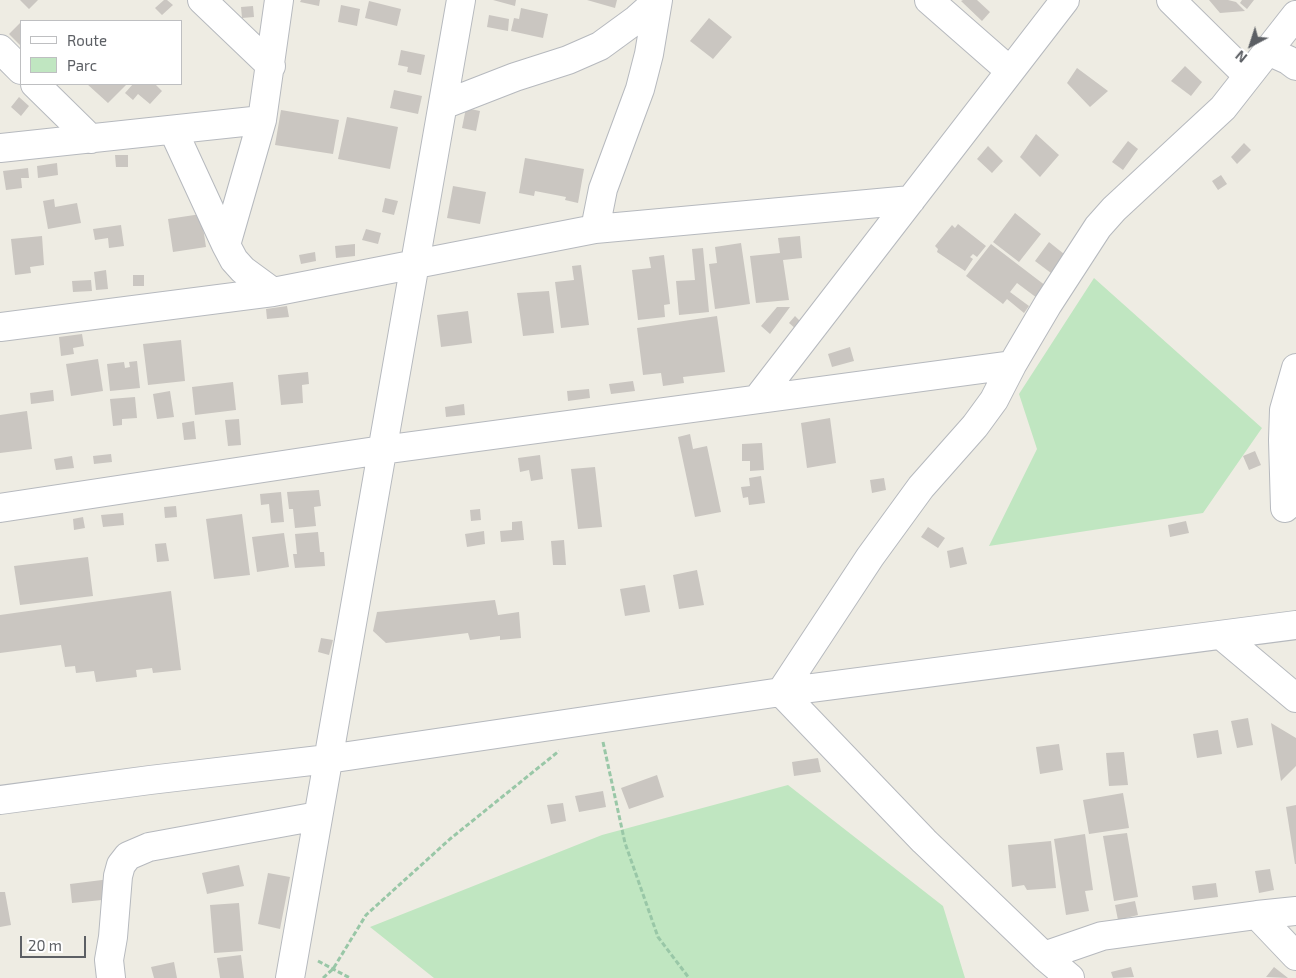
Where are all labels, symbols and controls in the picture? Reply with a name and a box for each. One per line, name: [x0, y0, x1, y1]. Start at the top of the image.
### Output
legend: [20, 20, 182, 85]
north arrow: [1226, 20, 1276, 70]
text: Route: [67, 31, 107, 49]
text: N: [1232, 47, 1250, 67]
text: Parc: [67, 56, 97, 74]
scale bar: [22, 926, 89, 958]
text: 20 m: [28, 936, 62, 954]

